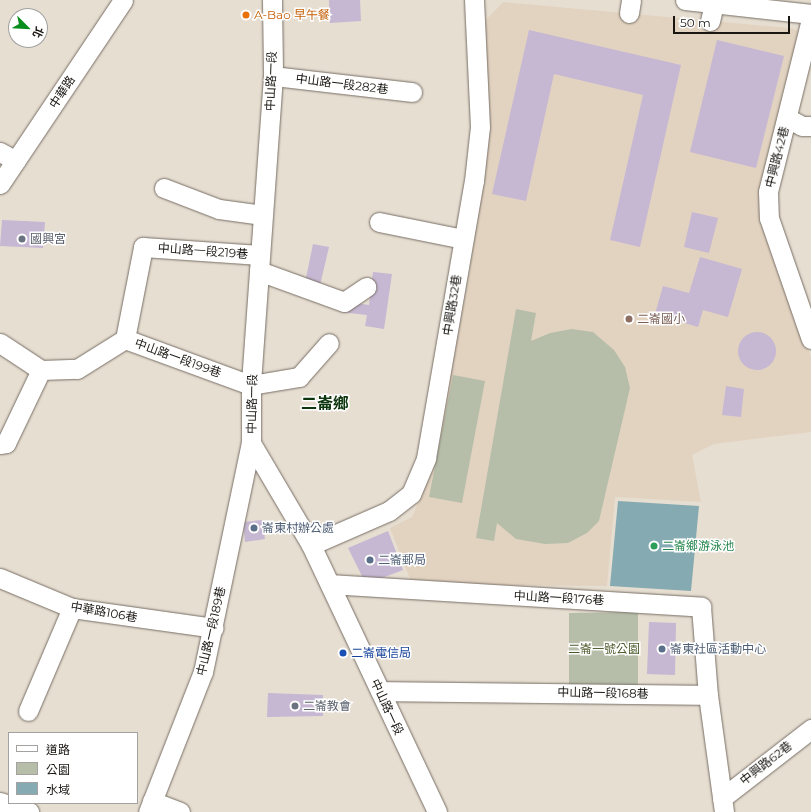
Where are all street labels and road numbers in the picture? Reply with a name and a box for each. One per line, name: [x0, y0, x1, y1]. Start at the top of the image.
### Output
street label: 中山路一段: [263, 51, 279, 111]
street label: 中山路一段282巷: [295, 71, 389, 97]
street label: 中華路: [46, 73, 78, 111]
street label: 中興路42巷: [762, 125, 792, 189]
street label: 中山路一段219巷: [157, 241, 249, 261]
street label: 中興路32巷: [440, 273, 464, 337]
street label: 中山路一段199巷: [133, 336, 223, 380]
street label: 中山路一段: [244, 374, 260, 434]
street label: 中山路一段189巷: [194, 585, 228, 677]
street label: 中山路一段176巷: [513, 588, 605, 608]
street label: 中華路106巷: [69, 599, 139, 625]
street label: 中山路一段: [368, 677, 406, 737]
street label: 中山路一段168巷: [557, 685, 649, 701]
street label: 中興路62巷: [737, 738, 795, 788]

